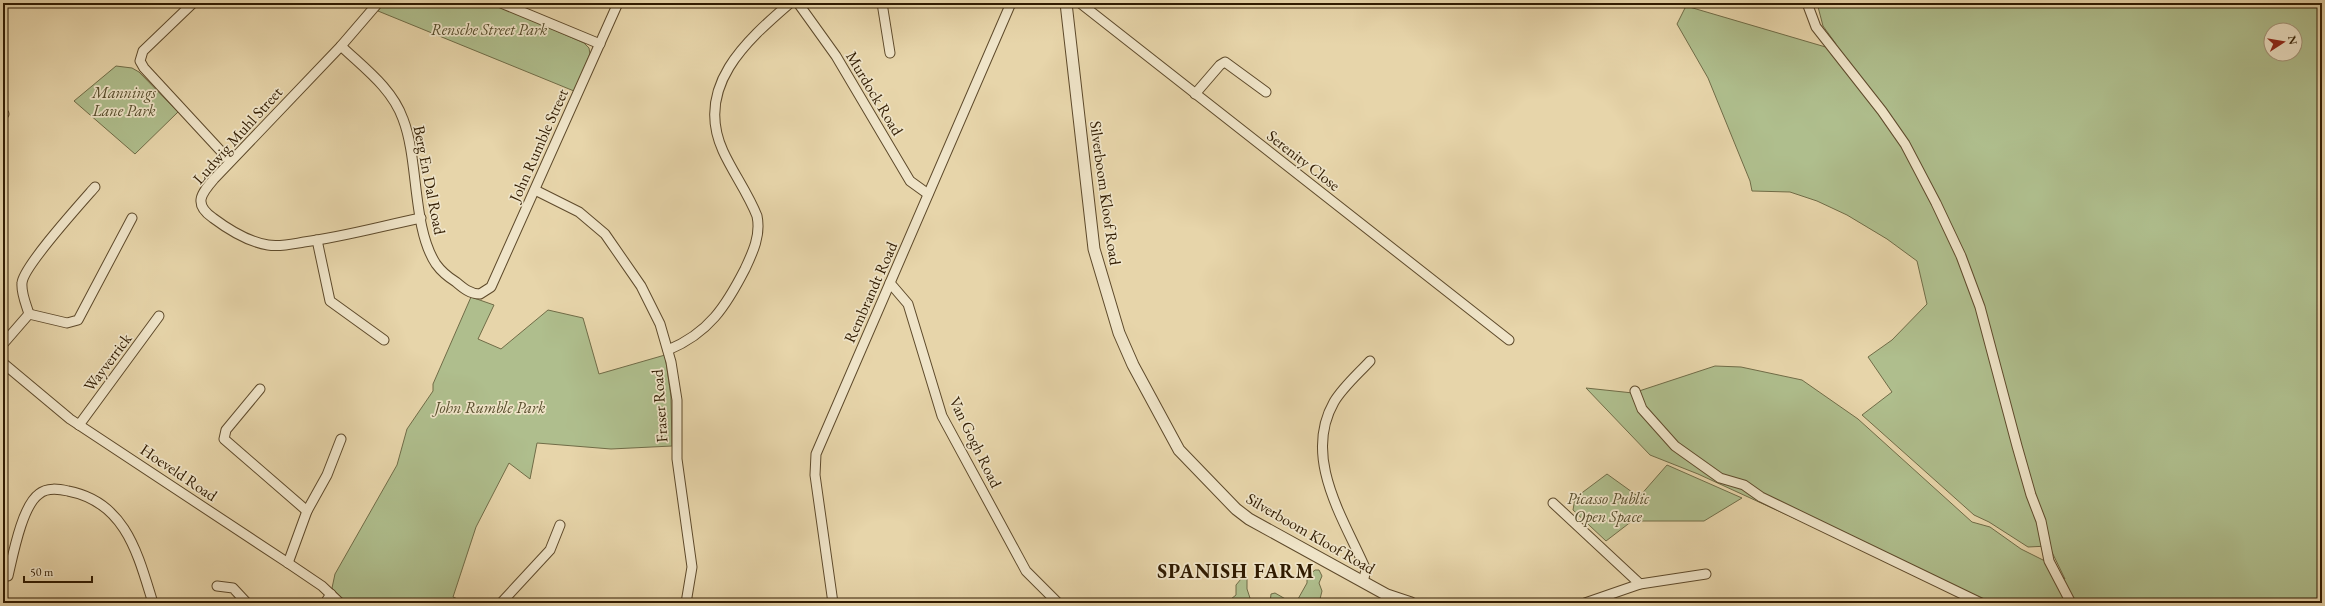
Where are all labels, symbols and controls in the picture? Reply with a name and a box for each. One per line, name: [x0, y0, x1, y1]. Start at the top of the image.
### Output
park label: Rensche Street Park: [431, 19, 548, 40]
north arrow: [2263, 22, 2303, 62]
text: N: [2285, 34, 2301, 46]
street label: Murdock Road: [841, 47, 908, 140]
park label: Mannings Lane Park: [91, 82, 157, 121]
street label: Ludwig Muhl Street: [188, 82, 287, 189]
street label: John Rumble Street: [503, 85, 573, 207]
street label: Silverboom Kloof Road: [1085, 120, 1126, 267]
street label: Berg En Dal Road: [409, 124, 451, 237]
street label: Serenity Close: [1263, 125, 1345, 196]
street label: Rembrandt Road: [839, 238, 902, 346]
street label: Wayverrick: [79, 329, 136, 396]
street label: Fraser Road: [646, 368, 673, 443]
street label: Van Gogh Road: [944, 393, 1007, 492]
park label: John Rumble Park: [432, 397, 546, 418]
street label: Hoeveld Road: [136, 439, 222, 506]
street label: Silverboom Kloof Road: [1243, 488, 1380, 579]
park label: Picasso Public Open Space: [1567, 488, 1650, 527]
scale bar: [24, 558, 92, 584]
district label: SPANISH FARM: [1157, 558, 1315, 584]
text: 50 m: [30, 564, 54, 580]

